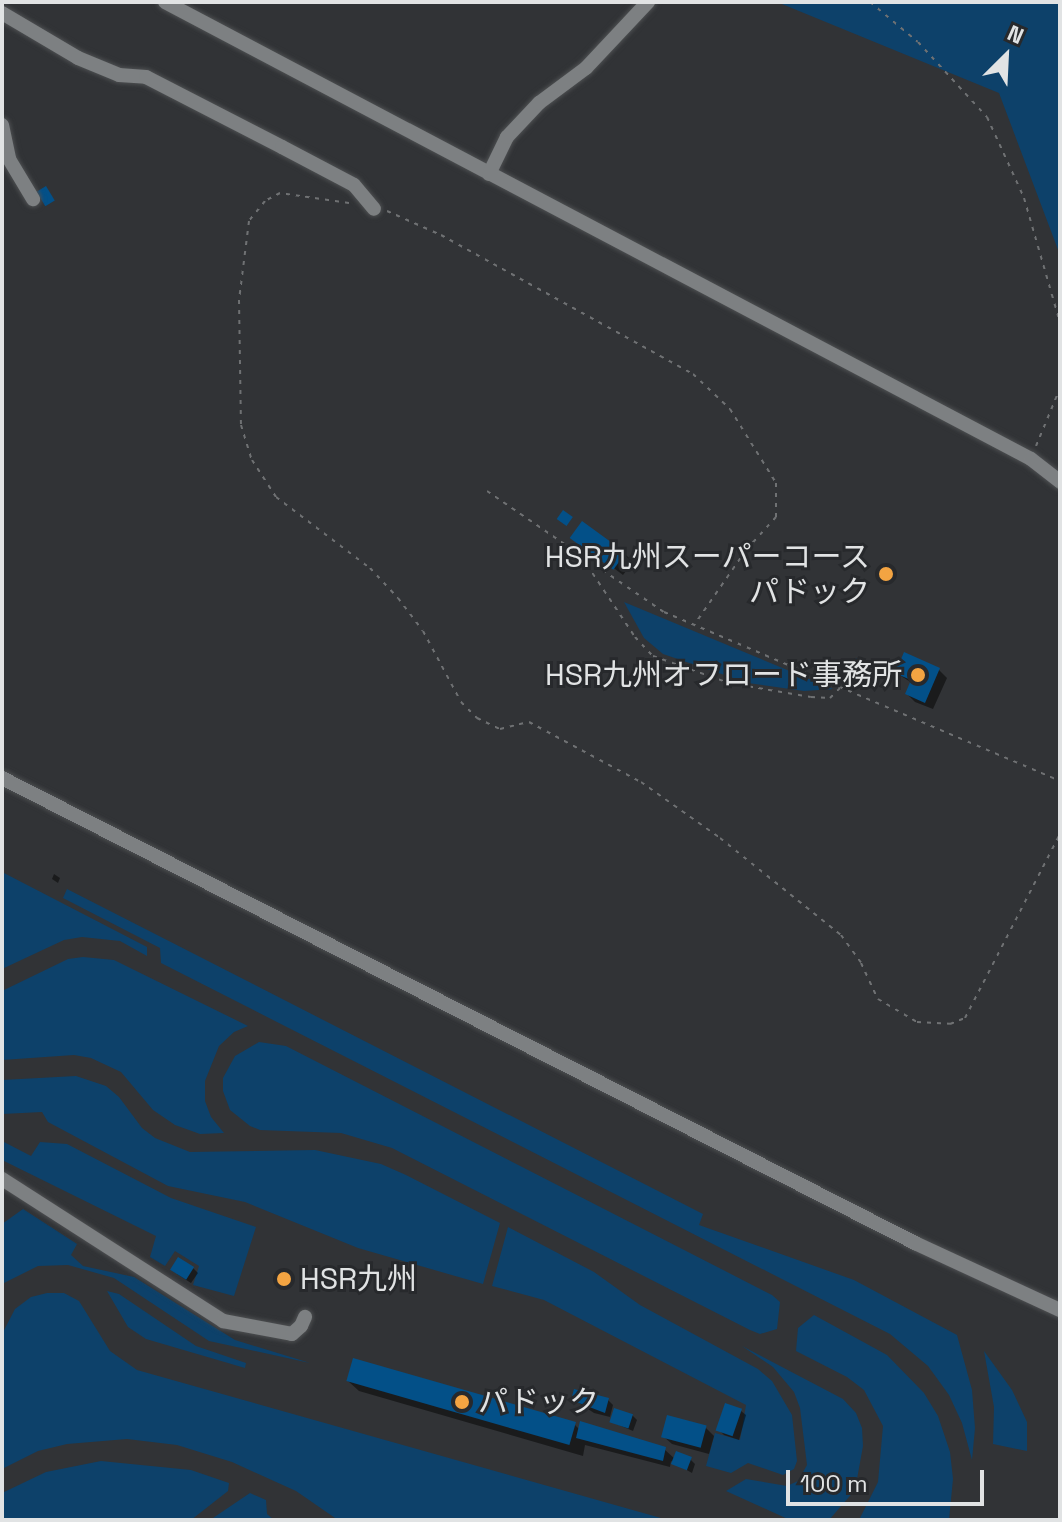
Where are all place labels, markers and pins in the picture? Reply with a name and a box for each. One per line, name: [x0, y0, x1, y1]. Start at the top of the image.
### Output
place label: HSR九州スーパーコース パドック: [543, 539, 870, 610]
marker: HSR九州スーパーコース パドック: [877, 565, 895, 583]
place label: HSR九州オフロード事務所: [545, 657, 902, 693]
marker: HSR九州オフロード事務所: [909, 666, 927, 684]
place label: HSR九州: [300, 1261, 417, 1297]
marker: HSR九州: [275, 1270, 293, 1288]
place label: パドック: [478, 1384, 598, 1420]
marker: パドック: [453, 1393, 471, 1411]

